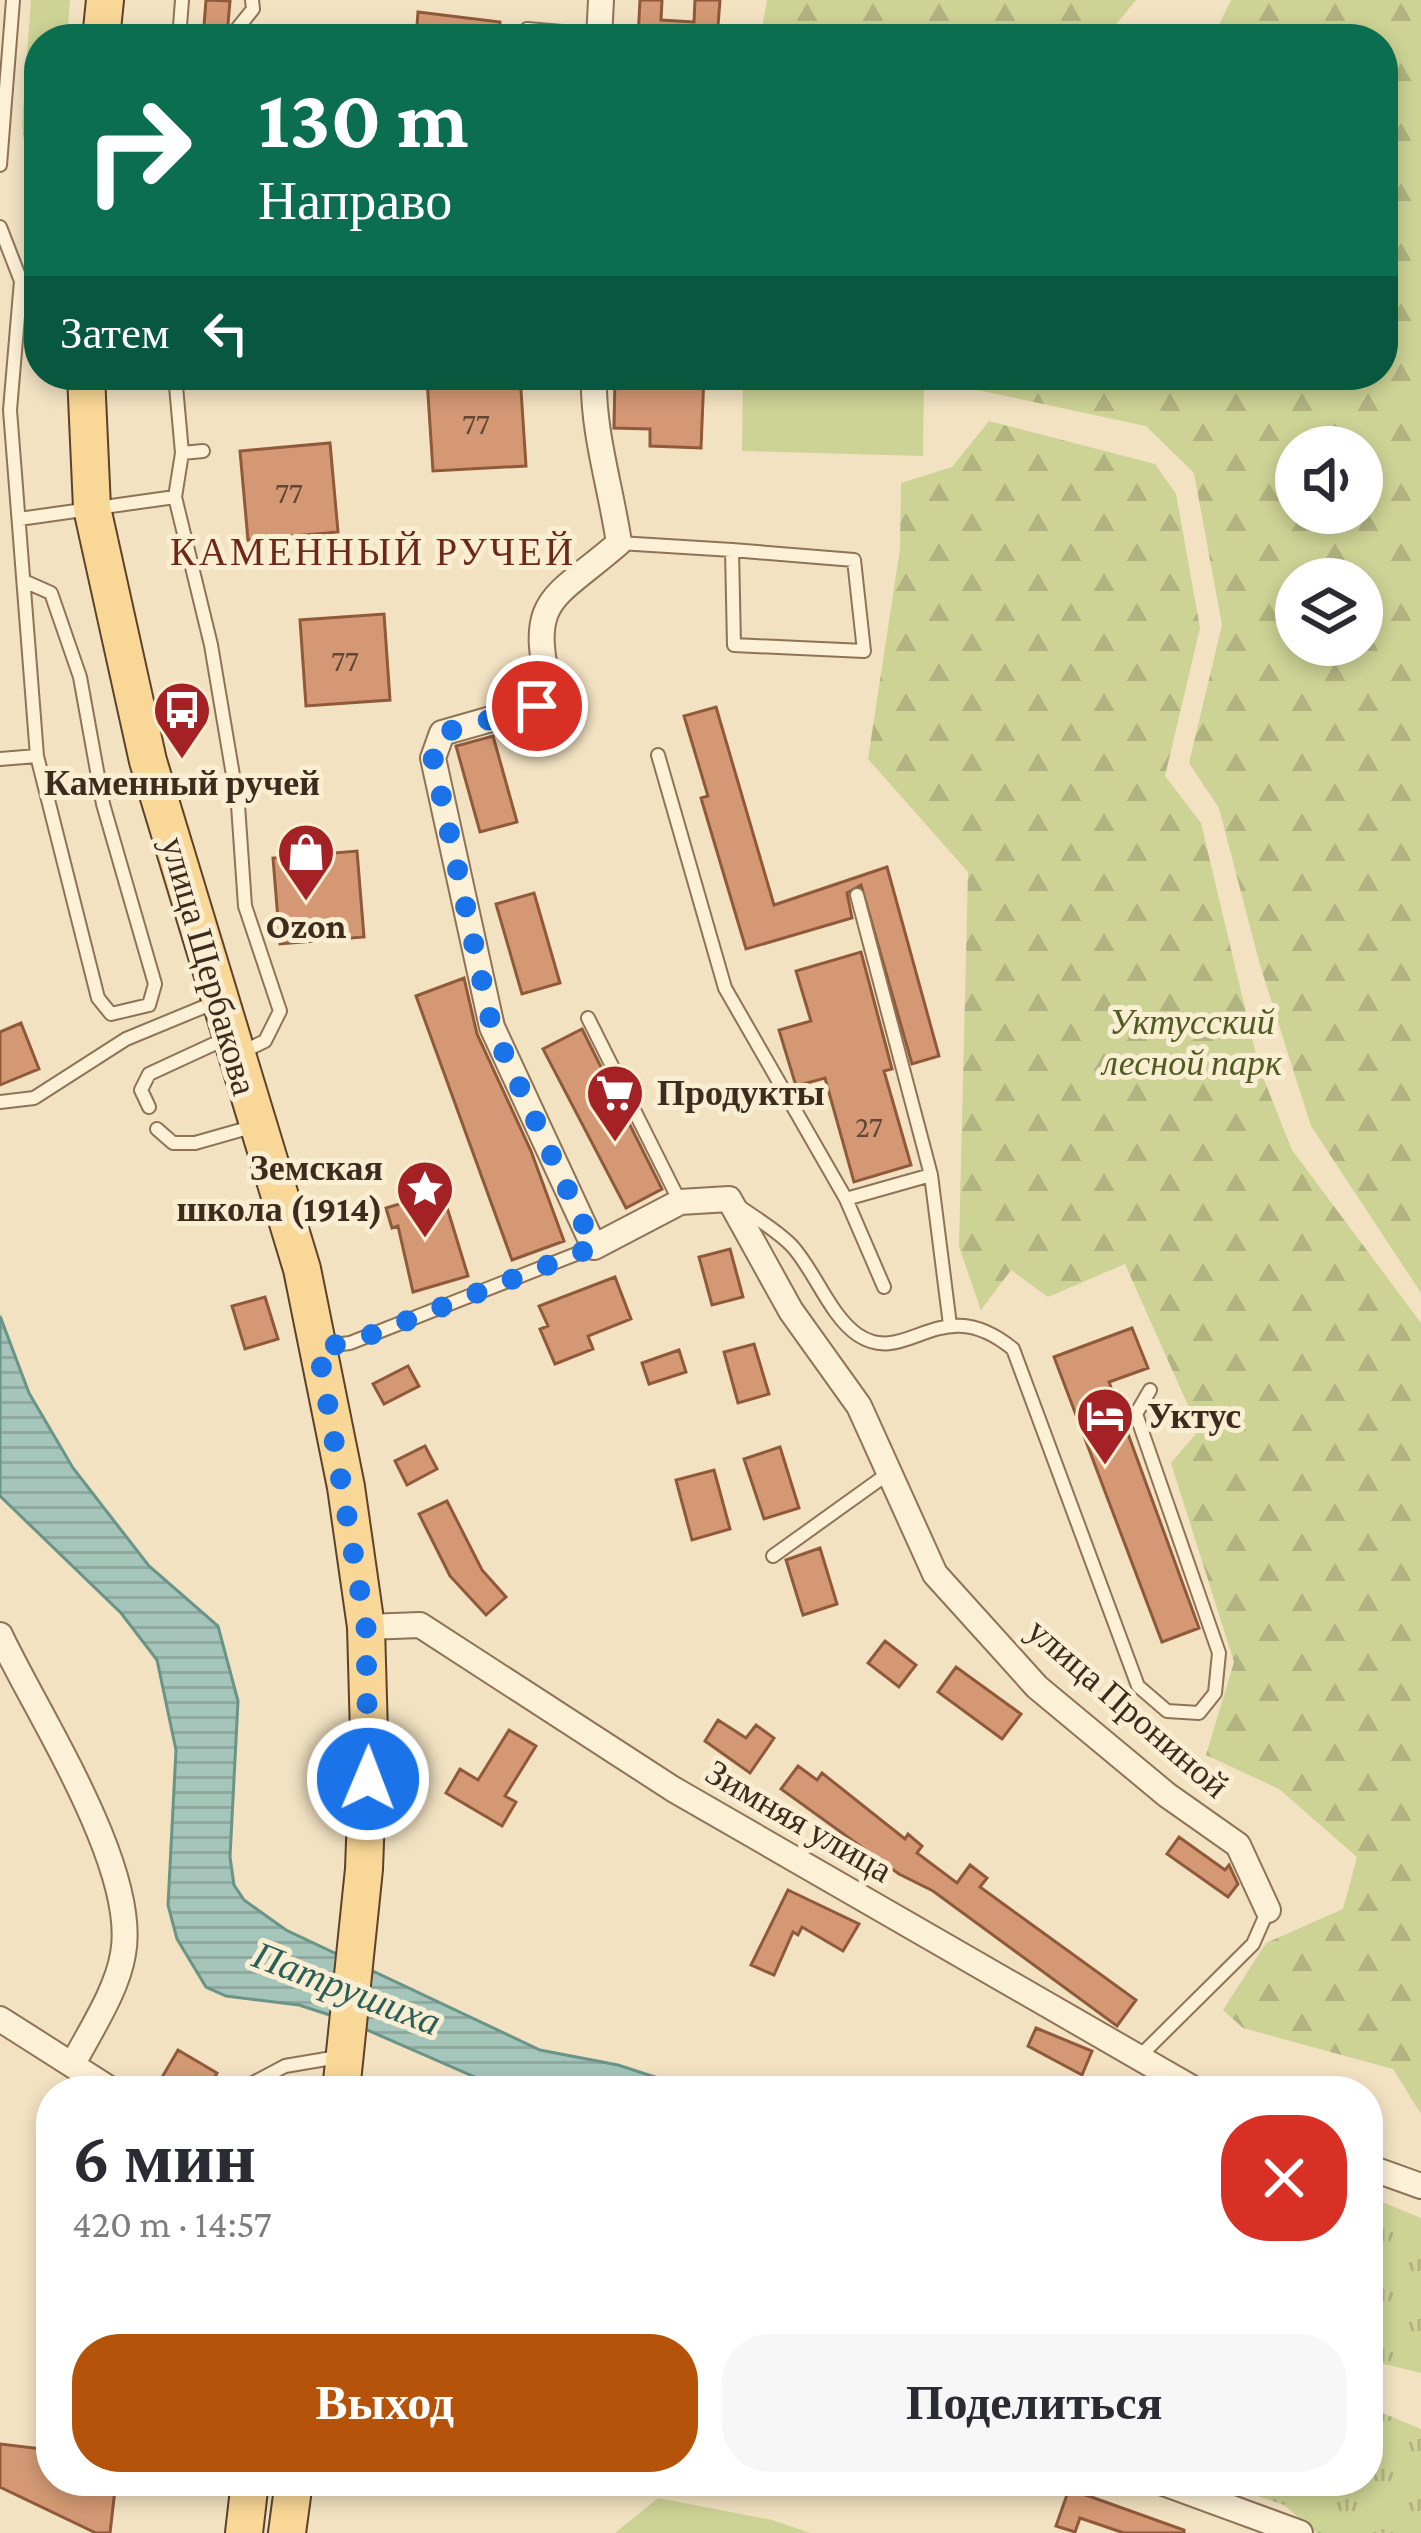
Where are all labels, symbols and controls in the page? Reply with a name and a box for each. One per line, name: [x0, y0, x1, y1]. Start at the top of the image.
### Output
icon: right: [60, 72, 216, 228]
text: 130 m: [258, 72, 469, 165]
text: Направо: [258, 171, 452, 231]
icon: left: [193, 300, 259, 366]
text: Затем: [60, 308, 169, 358]
house number: 77: [462, 407, 490, 440]
map controls: [1275, 426, 1383, 666]
button: sound: [1275, 426, 1383, 534]
house number: 77: [275, 476, 303, 509]
district label: КАМЕННЫЙ РУЧЕЙ: [170, 530, 576, 573]
button: layers: [1275, 558, 1383, 666]
house number: 77: [331, 644, 359, 677]
pin: [486, 655, 588, 757]
icon: arrive: [504, 673, 570, 739]
bus stop icon: Каменный ручей: [151, 679, 213, 761]
place label: Каменный ручей: [44, 763, 320, 803]
shop icon: Ozon: [275, 821, 337, 903]
street label: улица Щербакова: [153, 832, 265, 1100]
place label: Ozon: [266, 906, 347, 946]
park label: Уктусский лесной парк: [1100, 1002, 1283, 1083]
supermarket icon: Продукты: [584, 1062, 646, 1144]
place label: Продукты: [657, 1073, 825, 1113]
house number: 27: [855, 1110, 883, 1143]
place label: Земская школа (1914): [176, 1148, 383, 1230]
place icon: Земская школа (1914): [394, 1158, 456, 1240]
hotel icon: Уктус: [1074, 1385, 1136, 1467]
place label: Уктус: [1147, 1396, 1241, 1436]
street label: улица Прониной: [1020, 1610, 1236, 1806]
position arrow: [305, 1716, 431, 1842]
street label: Зимняя улица: [699, 1752, 899, 1890]
water label: Патрушиха: [246, 1932, 447, 2044]
button: close: [1221, 2115, 1347, 2241]
text: 6 мин: [72, 2117, 256, 2197]
text: 420 m · 14:57: [72, 2202, 272, 2245]
button: Выход: [72, 2334, 698, 2472]
button: Поделиться: [722, 2334, 1347, 2472]

